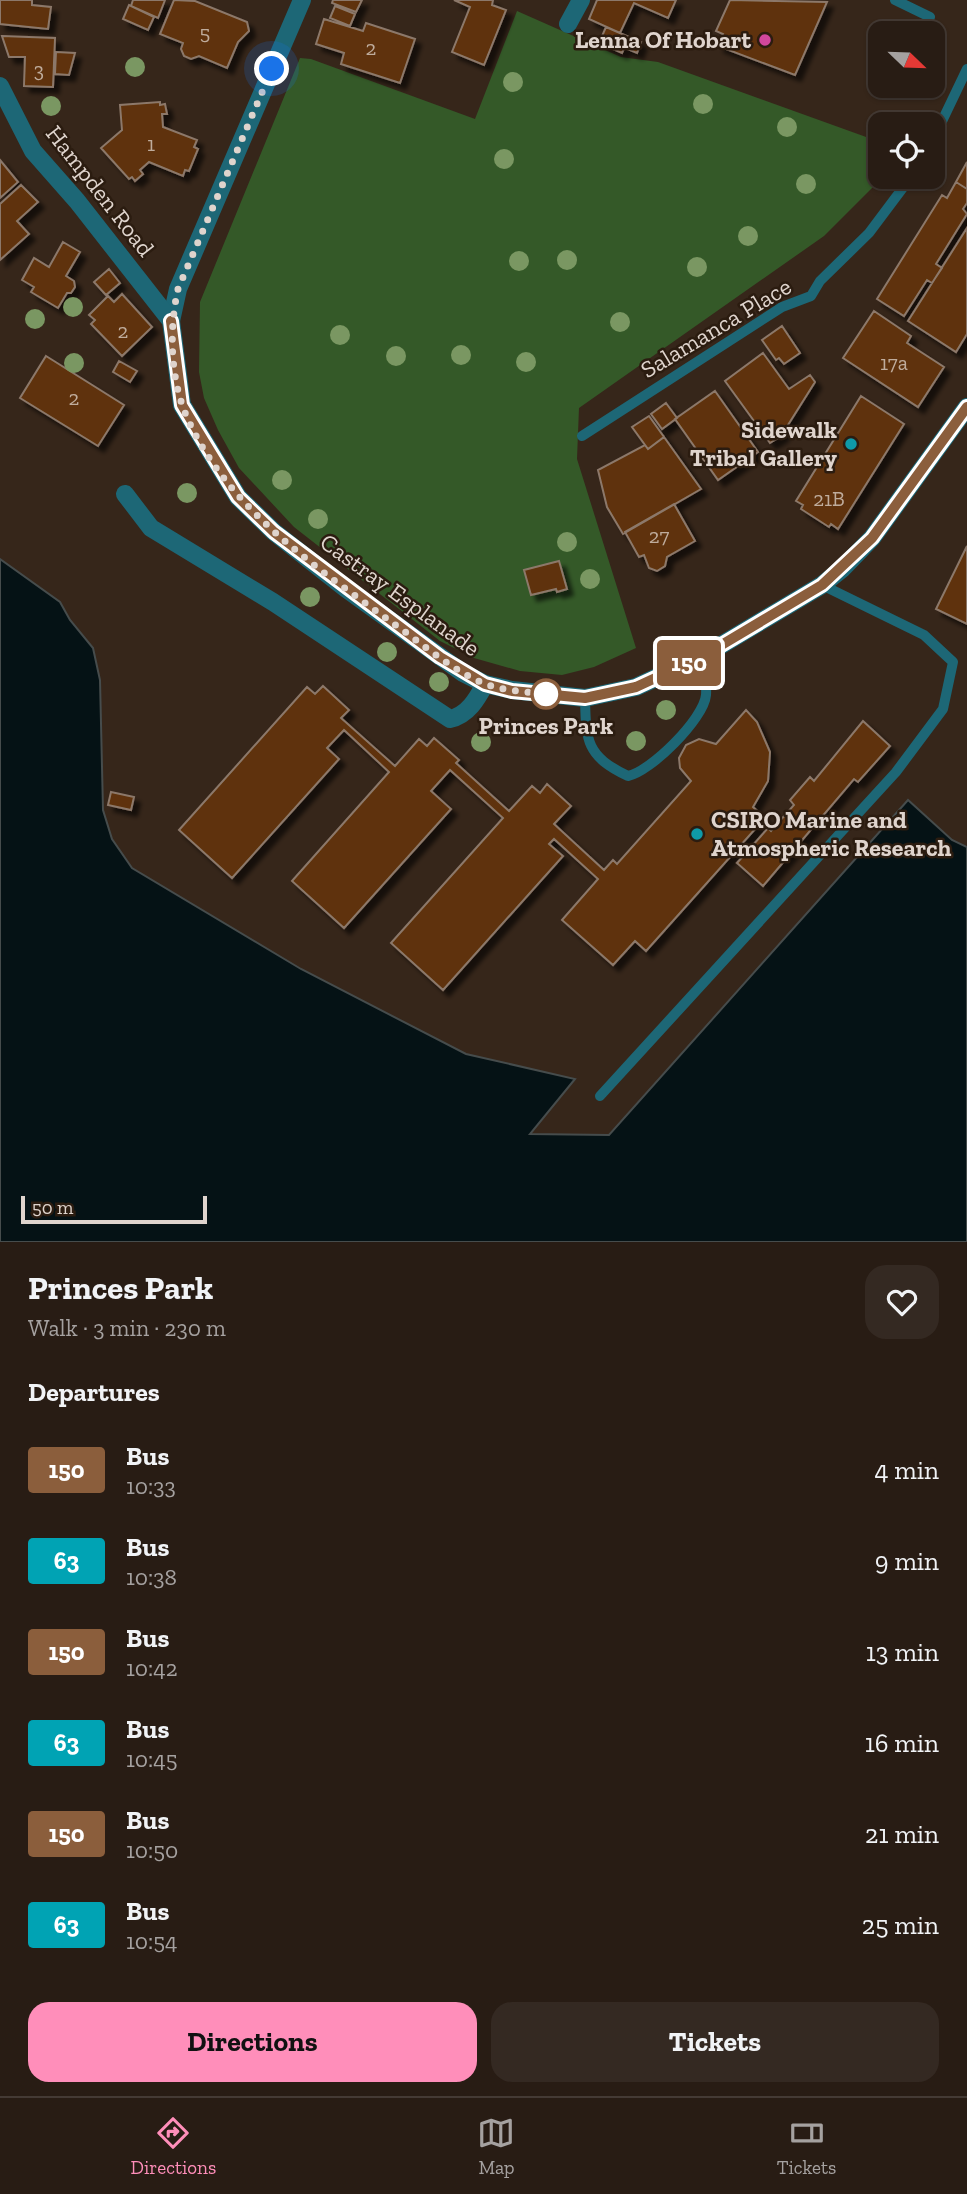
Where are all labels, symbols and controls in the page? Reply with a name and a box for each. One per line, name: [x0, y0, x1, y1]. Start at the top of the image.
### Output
house number: 5: [200, 20, 210, 45]
north arrow: [868, 21, 945, 98]
map controls: [868, 21, 945, 189]
place label: Lenna Of Hobart: [575, 25, 751, 54]
marker: Lenna Of Hobart: [757, 32, 773, 48]
house number: 2: [366, 35, 376, 60]
your location: [254, 51, 289, 86]
house number: 3: [34, 57, 44, 82]
button: locate: [868, 112, 945, 189]
street label: Hampden Road: [40, 119, 161, 262]
house number: 1: [147, 131, 155, 156]
street label: Salamanca Place: [635, 271, 796, 384]
house number: 2: [118, 318, 128, 343]
house number: 17a: [880, 350, 908, 375]
house number: 2: [69, 385, 79, 410]
place label: Sidewalk Tribal Gallery: [690, 415, 837, 472]
marker: Sidewalk Tribal Gallery: [843, 436, 859, 452]
house number: 21B: [813, 486, 845, 511]
house number: 27: [649, 523, 669, 548]
street label: Castray Esplanade: [315, 527, 486, 662]
line badge: 150: [649, 640, 729, 686]
text: 150: [671, 648, 707, 677]
marker: Princes Park: [531, 679, 561, 709]
place label: Princes Park: [479, 711, 613, 740]
place label: CSIRO Marine and Atmospheric Research: [711, 805, 951, 862]
marker: CSIRO Marine and Atmospheric Research: [689, 826, 705, 842]
scale bar: [21, 1193, 206, 1225]
text: 50 m: [32, 1196, 73, 1219]
button: heart: [865, 1265, 939, 1339]
text: Princes Park: [28, 1268, 213, 1307]
text: Walk · 3 min · 230 m: [28, 1314, 226, 1342]
text: Departures: [28, 1376, 160, 1408]
text: Bus: [126, 1440, 169, 1472]
text: 4 min: [874, 1454, 939, 1486]
text: 150: [48, 1455, 85, 1484]
text: 10:33: [126, 1472, 176, 1500]
text: Bus: [126, 1531, 169, 1563]
text: 9 min: [875, 1545, 939, 1577]
text: 63: [54, 1546, 79, 1575]
text: 10:38: [126, 1563, 177, 1591]
text: Bus: [126, 1622, 169, 1654]
text: 13 min: [866, 1636, 939, 1668]
text: 150: [48, 1637, 85, 1666]
text: 10:42: [126, 1654, 178, 1682]
text: Bus: [126, 1713, 169, 1745]
text: 16 min: [865, 1727, 939, 1759]
text: 63: [54, 1728, 79, 1757]
text: 10:45: [126, 1745, 177, 1773]
text: Bus: [126, 1804, 169, 1836]
text: 21 min: [865, 1818, 939, 1850]
text: 150: [48, 1819, 85, 1848]
text: 10:50: [126, 1836, 178, 1864]
text: Bus: [126, 1895, 169, 1927]
text: 25 min: [862, 1909, 939, 1941]
text: 63: [54, 1910, 79, 1939]
text: 10:54: [126, 1927, 177, 1955]
button: Directions: [28, 2002, 477, 2082]
button: Tickets: [491, 2002, 939, 2082]
tab: Directions: [131, 2114, 216, 2179]
tab: Map: [477, 2114, 515, 2179]
tab: Tickets: [777, 2114, 836, 2179]

